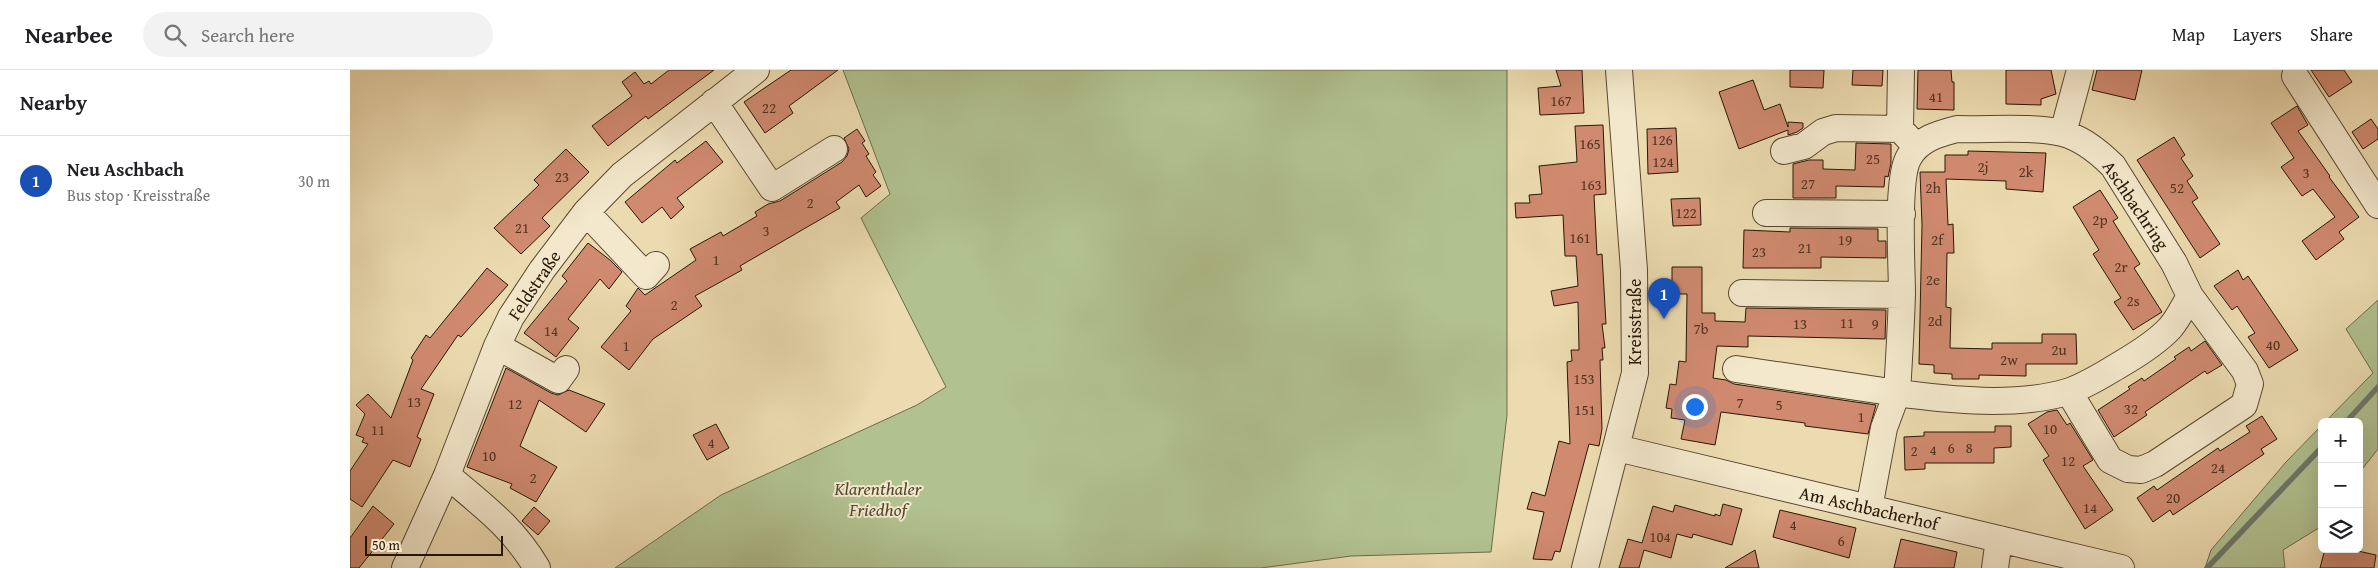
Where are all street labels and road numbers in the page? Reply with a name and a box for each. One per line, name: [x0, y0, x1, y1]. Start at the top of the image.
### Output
street label: Aschbachring: [2096, 155, 2176, 255]
street label: Feldstraße: [501, 245, 567, 325]
street label: Kreisstraße: [1621, 279, 1648, 365]
street label: Am Aschbacherhof: [1797, 479, 1943, 538]

